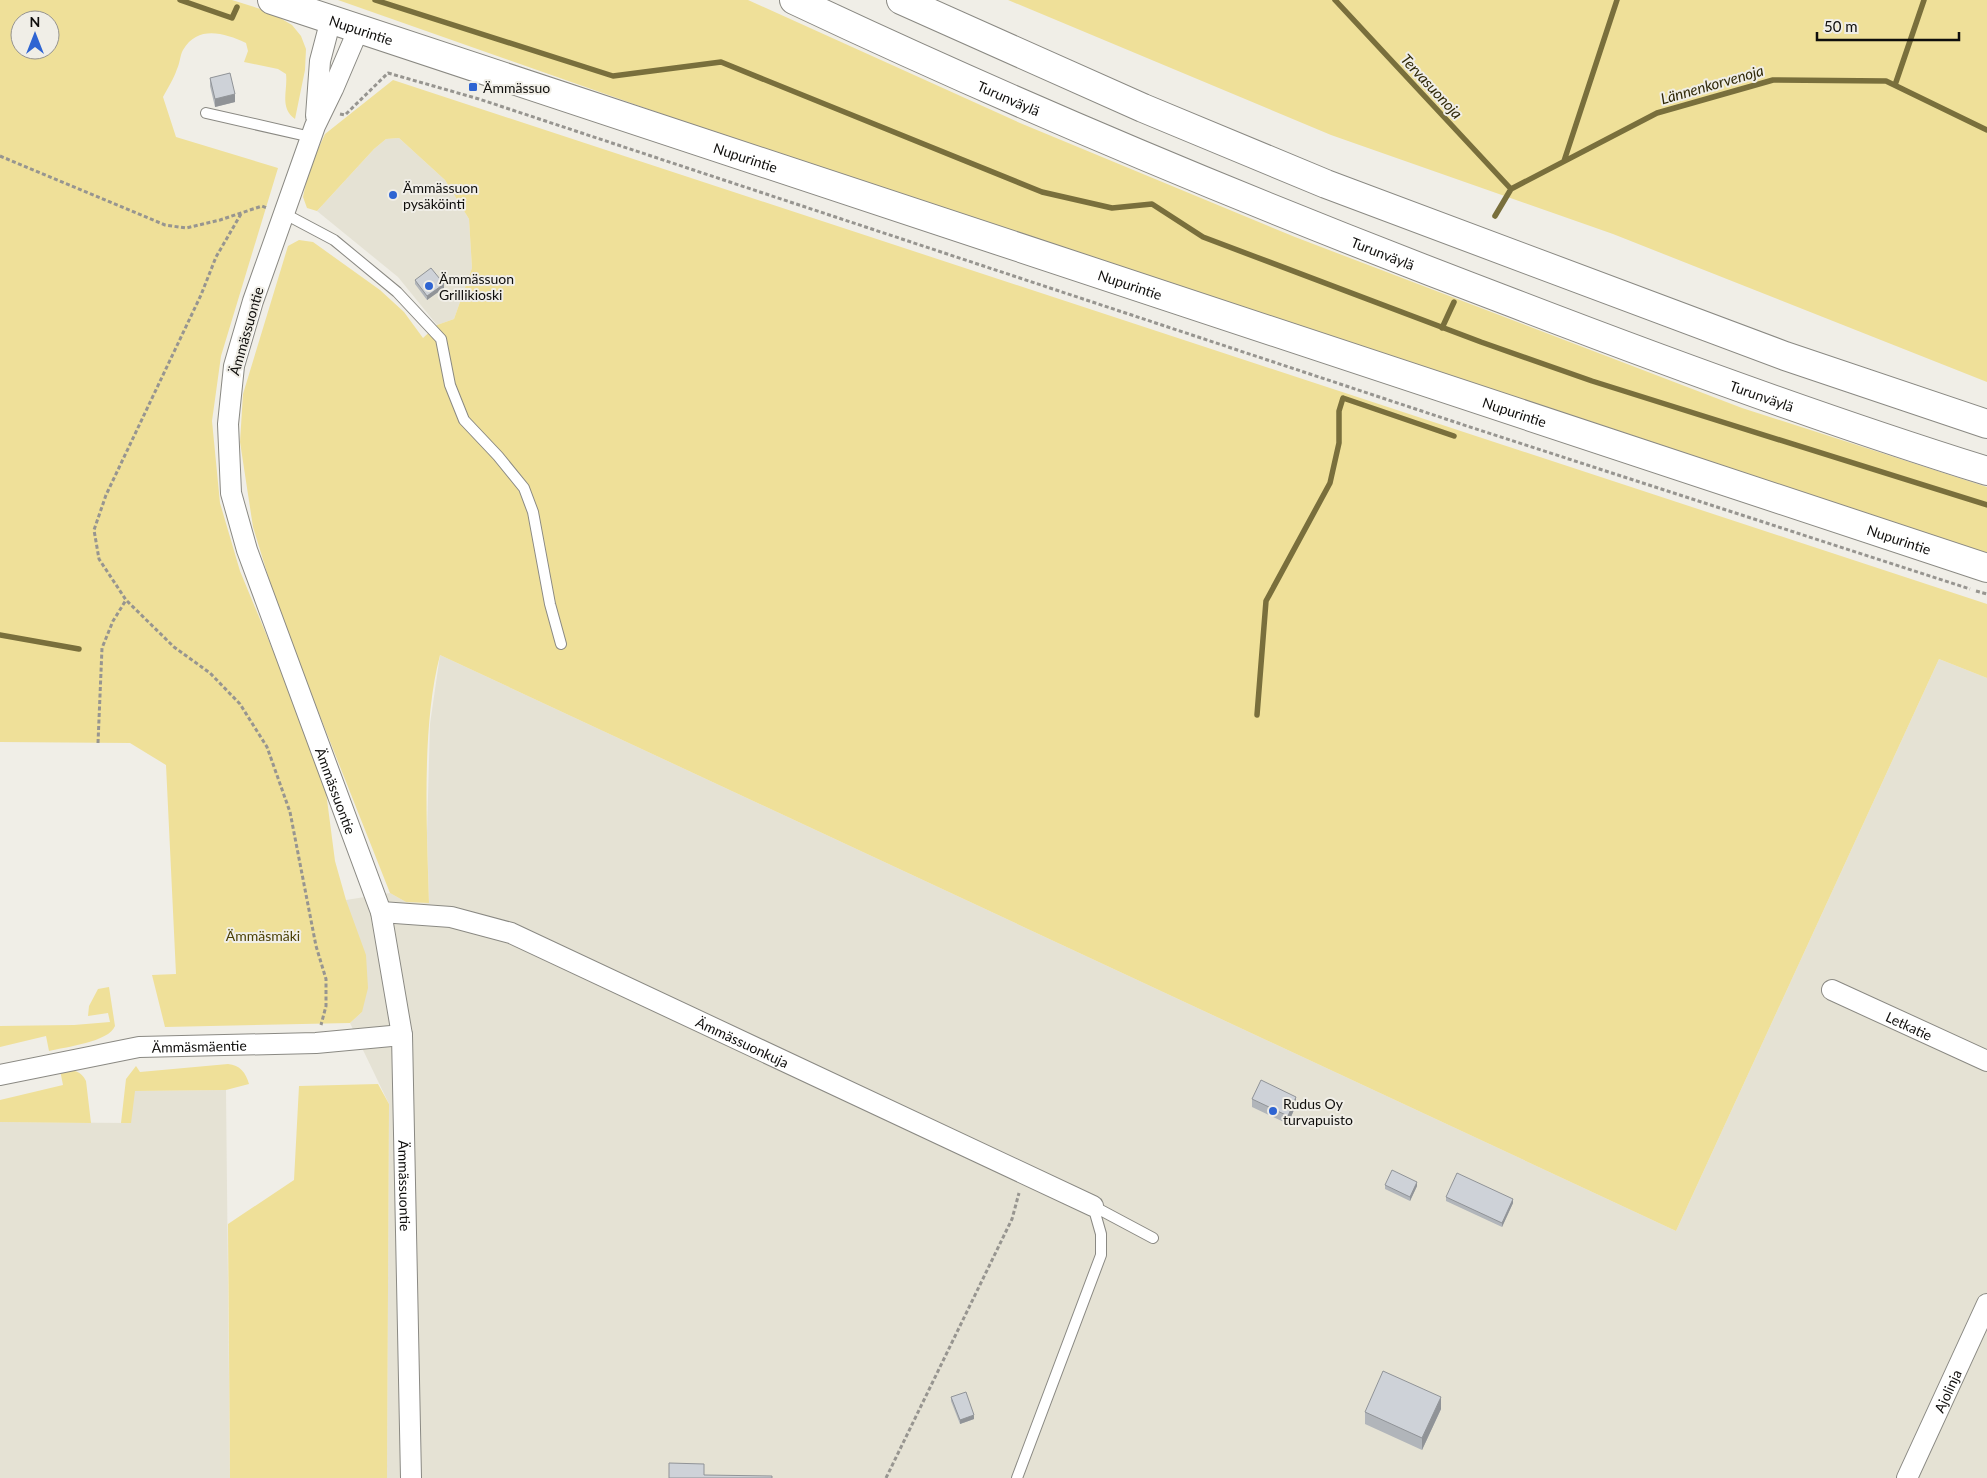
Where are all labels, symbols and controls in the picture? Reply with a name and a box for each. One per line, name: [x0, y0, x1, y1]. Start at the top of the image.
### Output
north arrow: [10, 10, 60, 60]
scale bar: [1817, 10, 1960, 42]
street label: Nupurintie: [327, 11, 395, 48]
text: N: [30, 13, 40, 30]
text: 50 m: [1824, 17, 1858, 35]
water label: Tervasuonoja: [1397, 50, 1467, 122]
water label: Lännenkorvenoja: [1658, 61, 1766, 107]
street label: Turunväylä: [975, 77, 1043, 119]
place label: Ämmässuo: [483, 79, 550, 96]
marker: Ämmässuo: [467, 81, 479, 93]
street label: Nupurintie: [712, 138, 780, 175]
place label: Ämmässuon pysäköinti: [403, 179, 478, 212]
marker: Ämmässuon pysäköinti: [387, 189, 399, 201]
street label: Turunväylä: [1349, 233, 1417, 273]
street label: Nupurintie: [1096, 266, 1164, 303]
place label: Ämmässuon Grillikioski: [439, 270, 514, 303]
marker: Ämmässuon Grillikioski: [423, 280, 435, 292]
street label: Ämmässuontie: [225, 285, 267, 377]
street label: Turunväylä: [1728, 376, 1796, 415]
street label: Nupurintie: [1480, 393, 1549, 430]
street label: Nupurintie: [1865, 520, 1933, 557]
street label: Ämmässuontie: [312, 745, 360, 836]
park label: Ämmäsmäki: [226, 927, 300, 944]
street label: Letkatie: [1883, 1007, 1935, 1043]
street label: Ämmässuonkuja: [693, 1013, 792, 1071]
street label: Ämmäsmäentie: [151, 1036, 247, 1055]
place label: Rudus Oy turvapuisto: [1283, 1095, 1353, 1128]
marker: Rudus Oy turvapuisto: [1267, 1105, 1279, 1117]
street label: Ämmässuontie: [396, 1140, 414, 1231]
street label: Ajolinja: [1930, 1366, 1964, 1415]

